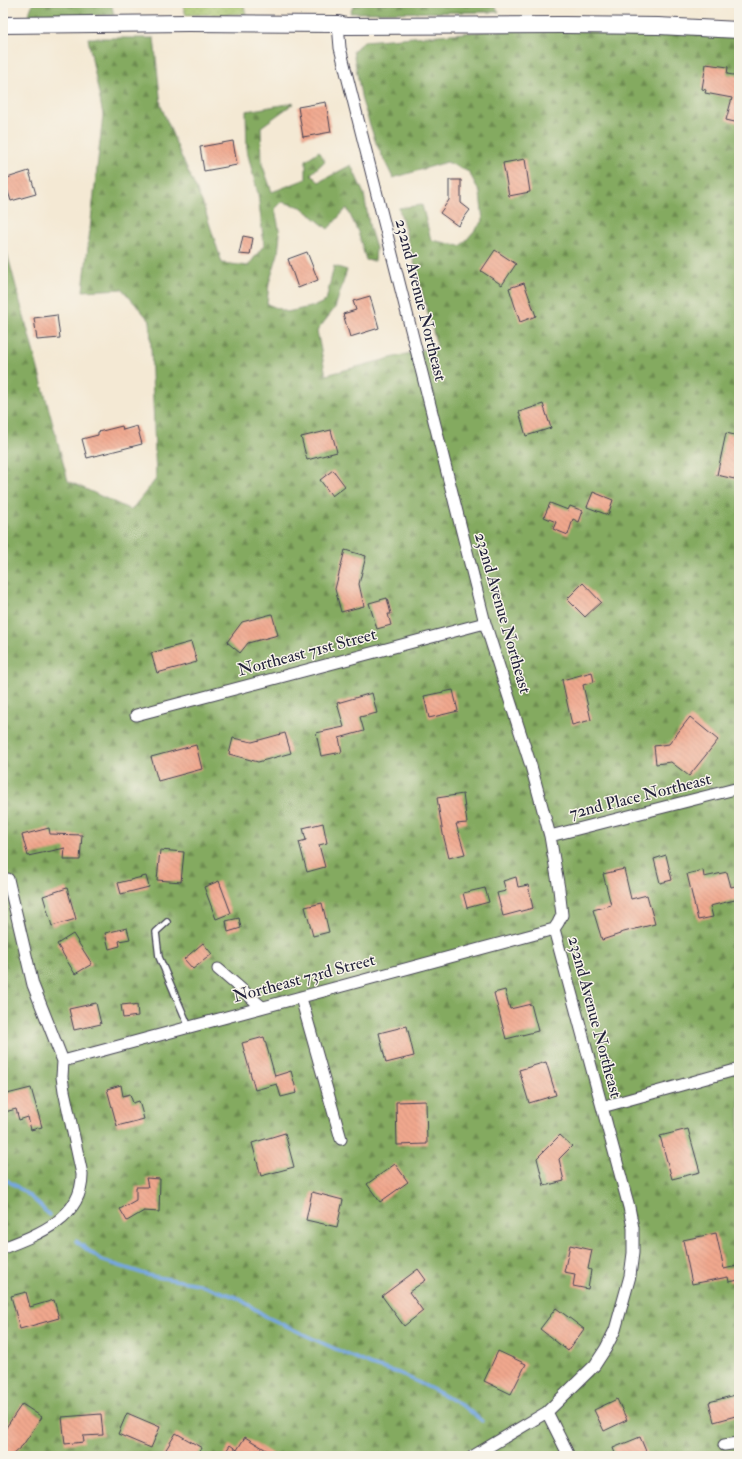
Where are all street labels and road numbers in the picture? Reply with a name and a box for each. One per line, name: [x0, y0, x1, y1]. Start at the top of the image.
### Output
street label: 232nd Avenue Northeast: [391, 217, 451, 384]
street label: 232nd Avenue Northeast: [470, 530, 536, 696]
street label: Northeast 71st Street: [235, 623, 379, 681]
street label: 72nd Place Northeast: [567, 768, 713, 824]
street label: 232nd Avenue Northeast: [563, 934, 627, 1101]
street label: Northeast 73rd Street: [231, 949, 378, 1007]

